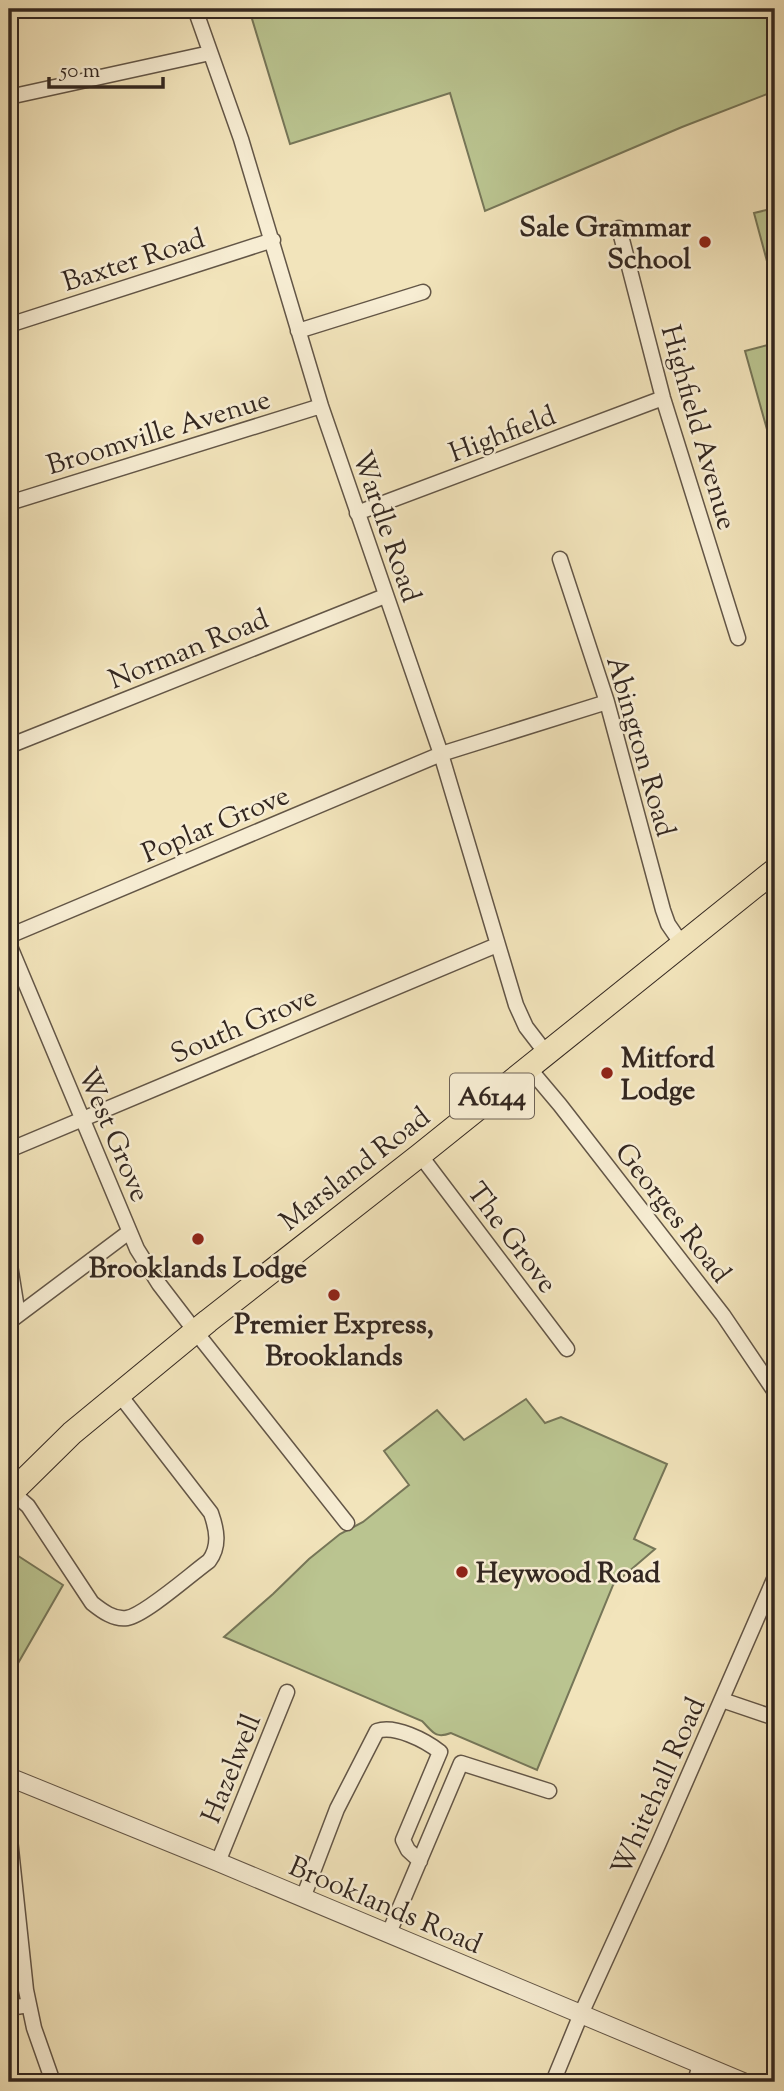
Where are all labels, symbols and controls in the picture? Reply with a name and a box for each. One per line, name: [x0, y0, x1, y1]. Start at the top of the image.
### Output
scale bar: [49, 46, 163, 90]
text: 50 m: [59, 57, 100, 87]
place label: Sale Grammar School: [519, 209, 691, 281]
street label: Baxter Road: [58, 220, 210, 304]
marker: Sale Grammar School: [697, 234, 713, 250]
street label: Highfield Avenue: [649, 321, 745, 535]
street label: Broomville Avenue: [42, 381, 275, 487]
street label: Highfield: [444, 397, 562, 474]
street label: Wardle Road: [341, 446, 430, 608]
street label: Norman Road: [103, 600, 275, 701]
street label: Abington Road: [594, 652, 684, 842]
street label: Poplar Grove: [136, 777, 296, 875]
street label: South Grove: [165, 978, 323, 1075]
place label: Mitford Lodge: [621, 1040, 715, 1112]
street label: West Grove: [66, 1062, 159, 1209]
marker: Mitford Lodge: [599, 1065, 615, 1081]
road number: A6144: [450, 1074, 534, 1119]
street label: Marsland Road: [272, 1099, 440, 1242]
street label: Georges Road: [604, 1135, 739, 1293]
street label: The Grove: [456, 1175, 566, 1303]
marker: Brooklands Lodge: [190, 1231, 206, 1247]
place label: Brooklands Lodge: [89, 1250, 307, 1290]
marker: Premier Express, Brooklands: [326, 1287, 342, 1303]
place label: Premier Express, Brooklands: [234, 1306, 434, 1378]
place label: Heywood Road: [476, 1555, 660, 1595]
marker: Heywood Road: [454, 1564, 470, 1580]
street label: Whitehall Road: [602, 1691, 717, 1883]
street label: Hazelwell: [193, 1708, 273, 1830]
street label: Brooklands Road: [282, 1848, 488, 1966]

